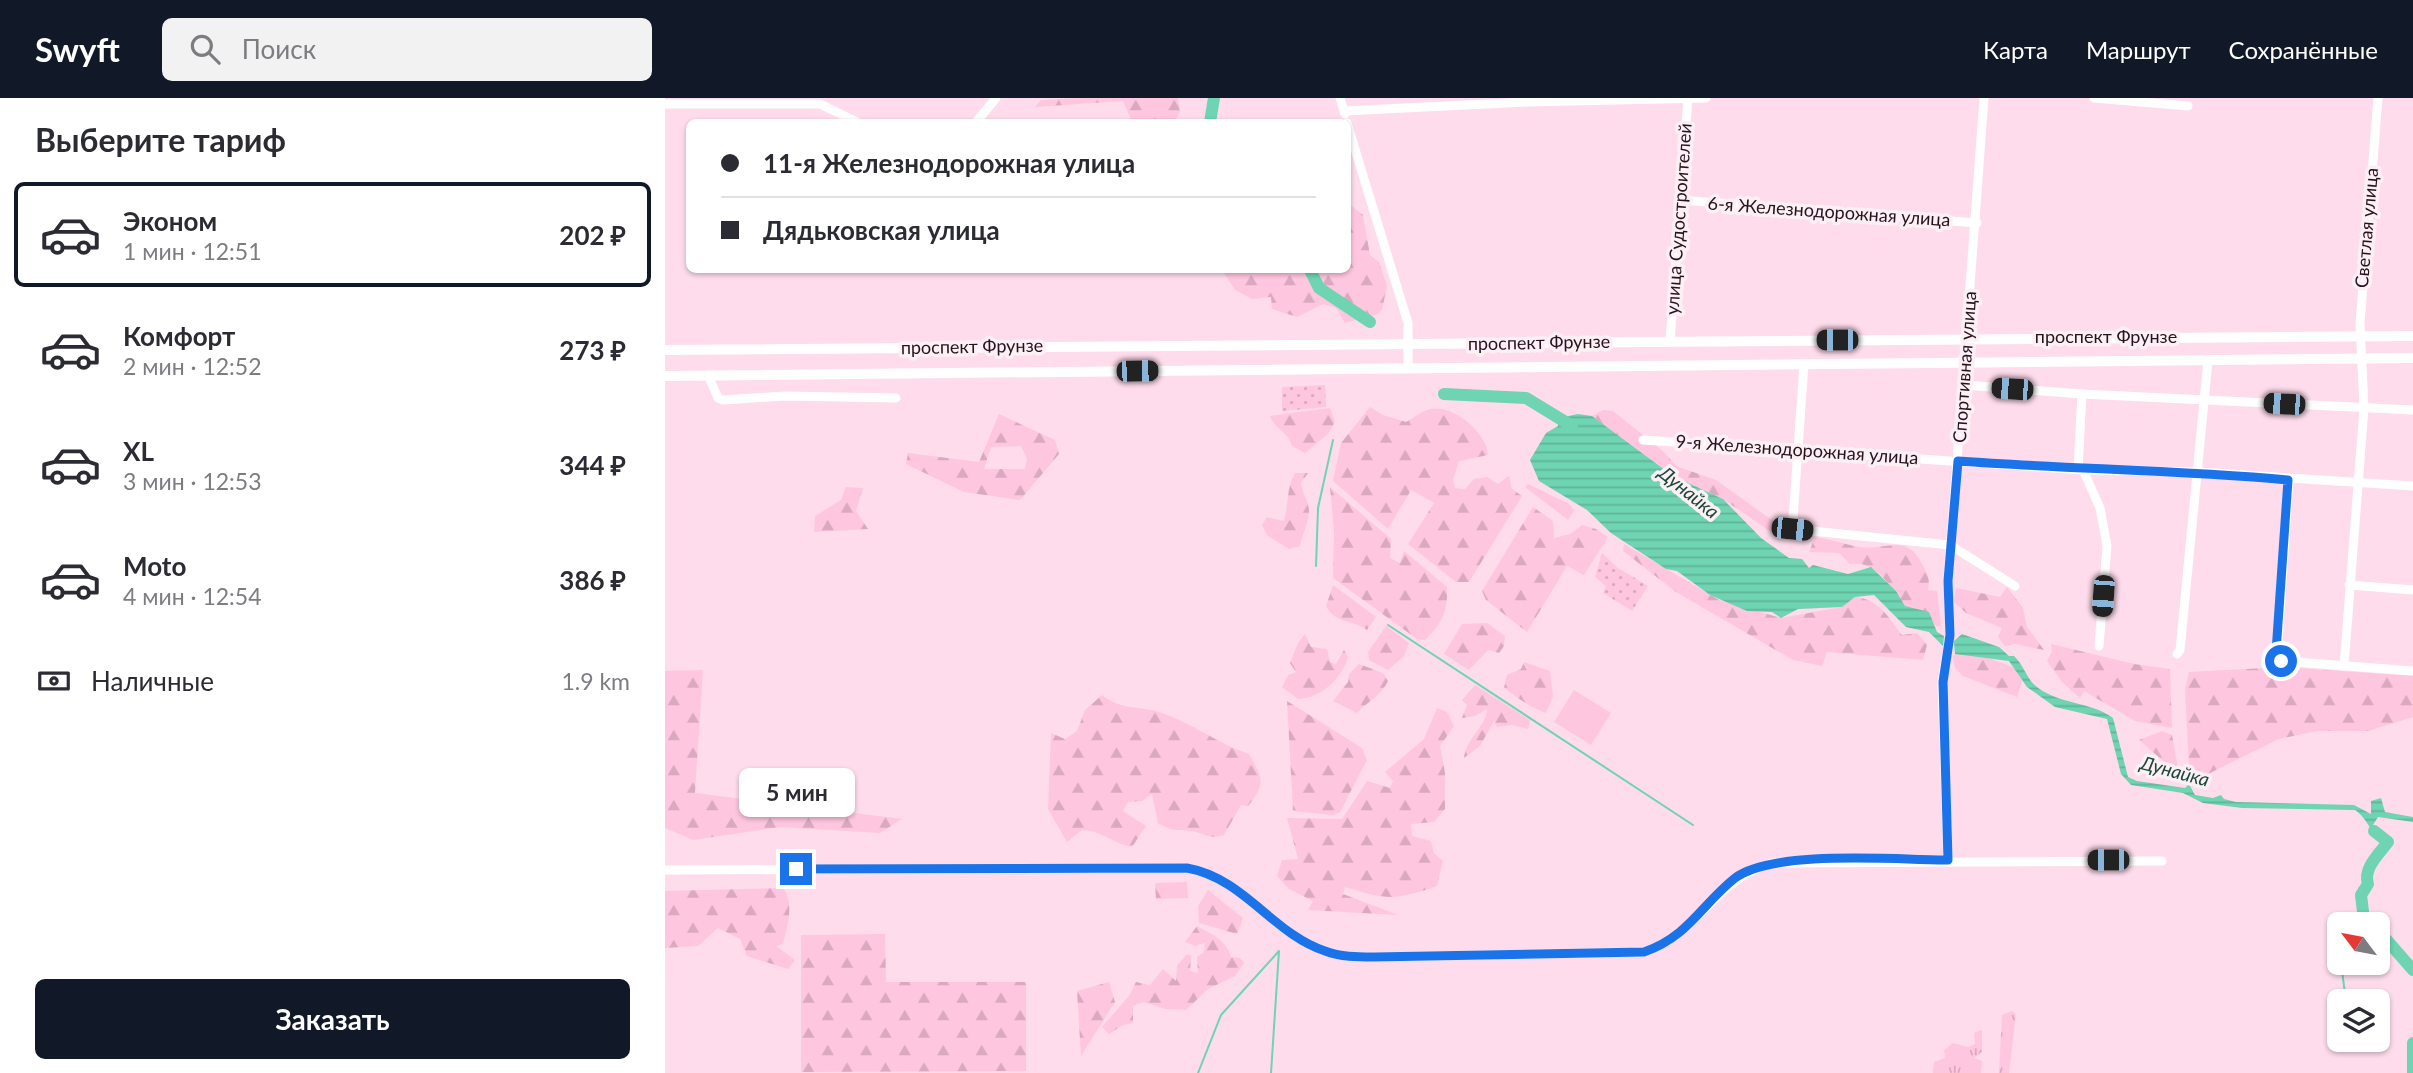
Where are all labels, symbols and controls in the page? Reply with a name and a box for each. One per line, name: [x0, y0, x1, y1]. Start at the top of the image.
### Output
search box: [162, 18, 652, 81]
text: Swyft: [35, 29, 120, 69]
icon: search: [186, 30, 224, 68]
text: Поиск: [242, 33, 316, 65]
text: Карта: [1983, 35, 2048, 64]
text: Маршрут: [2086, 35, 2191, 64]
text: Сохранённые: [2229, 35, 2378, 64]
text: Выберите тариф: [35, 120, 286, 159]
street label: улица Судостроителей: [1660, 122, 1696, 316]
text: 11-я Железнодорожная улица: [763, 147, 1135, 179]
street label: Светлая улица: [2350, 167, 2382, 289]
street label: 6-я Железнодорожная улица: [1707, 192, 1951, 230]
icon: car: [39, 203, 102, 266]
text: Эконом: [123, 205, 217, 237]
text: Дядьковская улица: [763, 214, 1000, 246]
text: 202 ₽: [559, 219, 626, 251]
text: 1 мин · 12:51: [123, 237, 262, 265]
street label: Спортивная улица: [1948, 290, 1980, 444]
icon: car: [39, 318, 102, 381]
text: Комфорт: [123, 320, 235, 352]
street label: проспект Фрунзе: [2035, 325, 2177, 347]
street label: проспект Фрунзе: [1468, 330, 1610, 354]
car: [1817, 330, 1859, 351]
text: 273 ₽: [559, 334, 626, 366]
street label: проспект Фрунзе: [901, 334, 1043, 358]
text: 2 мин · 12:52: [123, 352, 262, 380]
car: [1116, 360, 1159, 382]
car: [1991, 377, 2034, 401]
car: [2263, 392, 2306, 416]
street label: 9-я Железнодорожная улица: [1675, 430, 1919, 468]
icon: car: [39, 433, 102, 496]
text: XL: [123, 435, 154, 467]
text: 344 ₽: [559, 449, 626, 481]
water label: Дунайка: [1654, 460, 1724, 523]
text: 3 мин · 12:53: [123, 467, 262, 495]
car: [1771, 516, 1814, 542]
icon: car: [39, 548, 102, 611]
text: Moto: [123, 550, 186, 582]
text: 386 ₽: [559, 564, 626, 596]
car: [2092, 574, 2115, 618]
text: 4 мин · 12:54: [123, 582, 262, 610]
route start: [2265, 645, 2297, 677]
icon: cash: [35, 662, 73, 700]
text: Наличные: [91, 665, 214, 697]
text: 1.9 km: [561, 667, 630, 695]
water label: Дунайка: [2137, 750, 2212, 791]
callout: 5 мин: [738, 768, 854, 816]
text: 5 мин: [766, 778, 828, 806]
car: [2088, 850, 2130, 871]
route end: [780, 853, 812, 885]
north arrow: [2327, 912, 2391, 975]
map controls: [2327, 912, 2390, 1052]
button: Заказать: [35, 979, 630, 1059]
button: layers: [2327, 989, 2390, 1052]

